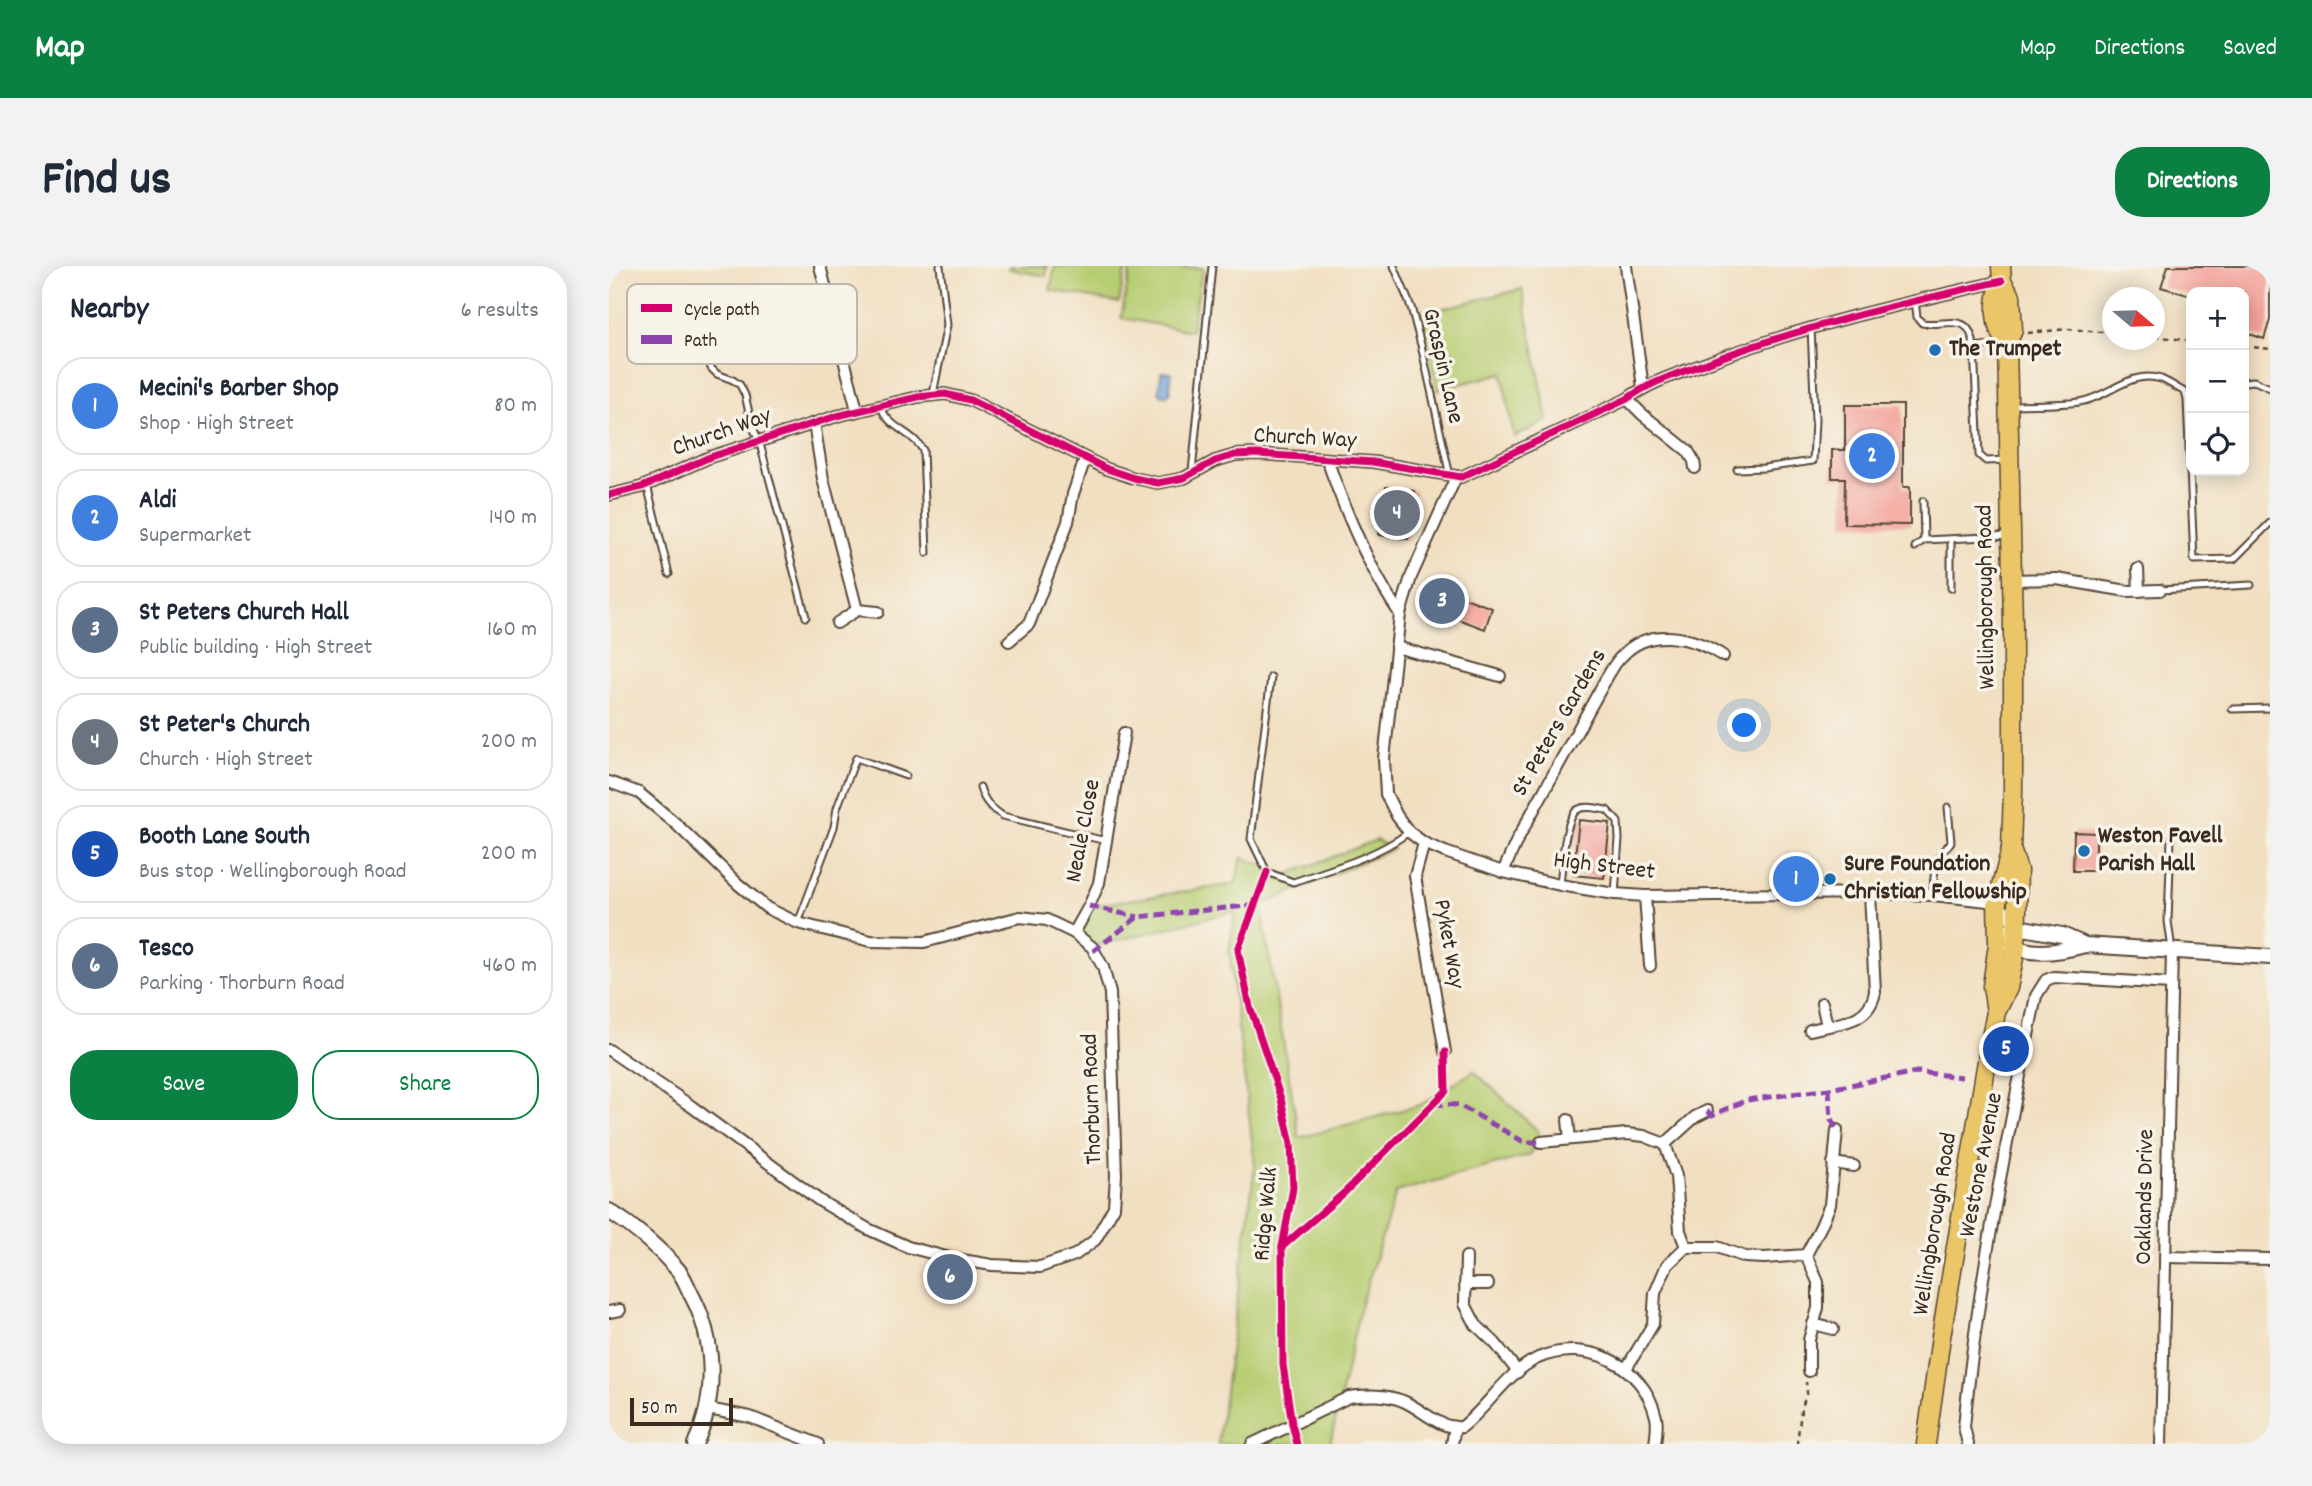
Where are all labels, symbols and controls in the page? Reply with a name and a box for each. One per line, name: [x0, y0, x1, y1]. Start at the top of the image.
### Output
text: Map: [35, 26, 85, 73]
text: Map: [2020, 32, 2056, 66]
text: Directions: [2094, 32, 2185, 66]
text: Saved: [2223, 32, 2277, 66]
text: Find us: [42, 147, 171, 217]
button: Directions: [2115, 147, 2270, 217]
legend: [627, 284, 857, 364]
north arrow: [2102, 287, 2165, 350]
map controls: [2186, 287, 2249, 476]
button: +: [2186, 287, 2249, 350]
text: Nearby: [70, 290, 148, 333]
text: 6 results: [461, 295, 539, 328]
text: Cycle path: [684, 298, 759, 325]
street label: Graspin Lane: [1412, 305, 1472, 427]
text: Path: [684, 329, 717, 356]
place label: The Trumpet: [1949, 333, 2062, 367]
marker: The Trumpet: [1927, 342, 1943, 358]
button: −: [2186, 350, 2249, 413]
text: Mecini's Barber Shop: [139, 371, 339, 408]
text: 1: [92, 390, 98, 423]
text: 80 m: [494, 390, 537, 423]
street label: Church Way: [668, 399, 777, 467]
text: Shop · High Street: [139, 408, 294, 441]
button: locate: [2186, 413, 2249, 476]
street label: Church Way: [1253, 419, 1359, 459]
pin: 2: [1849, 430, 1895, 482]
text: Aldi: [139, 483, 176, 520]
pin: 4: [1374, 487, 1420, 539]
text: 2: [90, 502, 100, 535]
text: 140 m: [489, 502, 537, 535]
street label: Wellingborough Road: [1968, 504, 2006, 690]
text: Supermarket: [139, 520, 251, 553]
pin: 3: [1419, 575, 1465, 627]
text: St Peters Church Hall: [139, 595, 349, 632]
text: 3: [90, 614, 100, 647]
text: 160 m: [487, 614, 537, 647]
text: Public building · High Street: [139, 632, 372, 665]
street label: St Peters Gardens: [1504, 643, 1616, 803]
text: St Peter's Church: [139, 707, 310, 744]
your location: [1727, 708, 1761, 742]
text: 4: [90, 726, 100, 759]
text: 200 m: [481, 726, 537, 759]
text: Church · High Street: [139, 744, 313, 777]
street label: Neale Close: [1057, 777, 1111, 885]
text: Booth Lane South: [139, 819, 310, 856]
place label: Weston Favell Parish Hall: [2098, 820, 2223, 882]
text: 5: [90, 838, 100, 871]
text: 200 m: [481, 838, 537, 871]
marker: Weston Favell Parish Hall: [2076, 843, 2092, 859]
street label: High Street: [1551, 844, 1657, 890]
place label: Sure Foundation Christian Fellowship: [1844, 848, 2027, 910]
pin: 1: [1773, 853, 1819, 905]
text: Bus stop · Wellingborough Road: [139, 856, 407, 889]
marker: Sure Foundation Christian Fellowship: [1822, 871, 1838, 887]
street label: Pyket Way: [1423, 897, 1473, 993]
text: Tesco: [139, 931, 194, 968]
text: 6: [89, 950, 101, 983]
text: 460 m: [483, 950, 537, 983]
text: Parking · Thorburn Road: [139, 968, 345, 1001]
pin: 5: [1983, 1023, 2029, 1075]
street label: Thorburn Road: [1074, 1033, 1112, 1165]
button: Save: [70, 1050, 298, 1120]
button: Share: [312, 1050, 539, 1120]
street label: Westone Avenue: [1951, 1090, 2013, 1240]
street label: Oaklands Drive: [2128, 1129, 2164, 1265]
street label: Wellingborough Road: [1905, 1130, 1967, 1318]
street label: Ridge Walk: [1246, 1165, 1288, 1263]
pin: 6: [927, 1251, 973, 1303]
scale bar: [630, 1395, 733, 1427]
text: 50 m: [641, 1396, 678, 1423]

